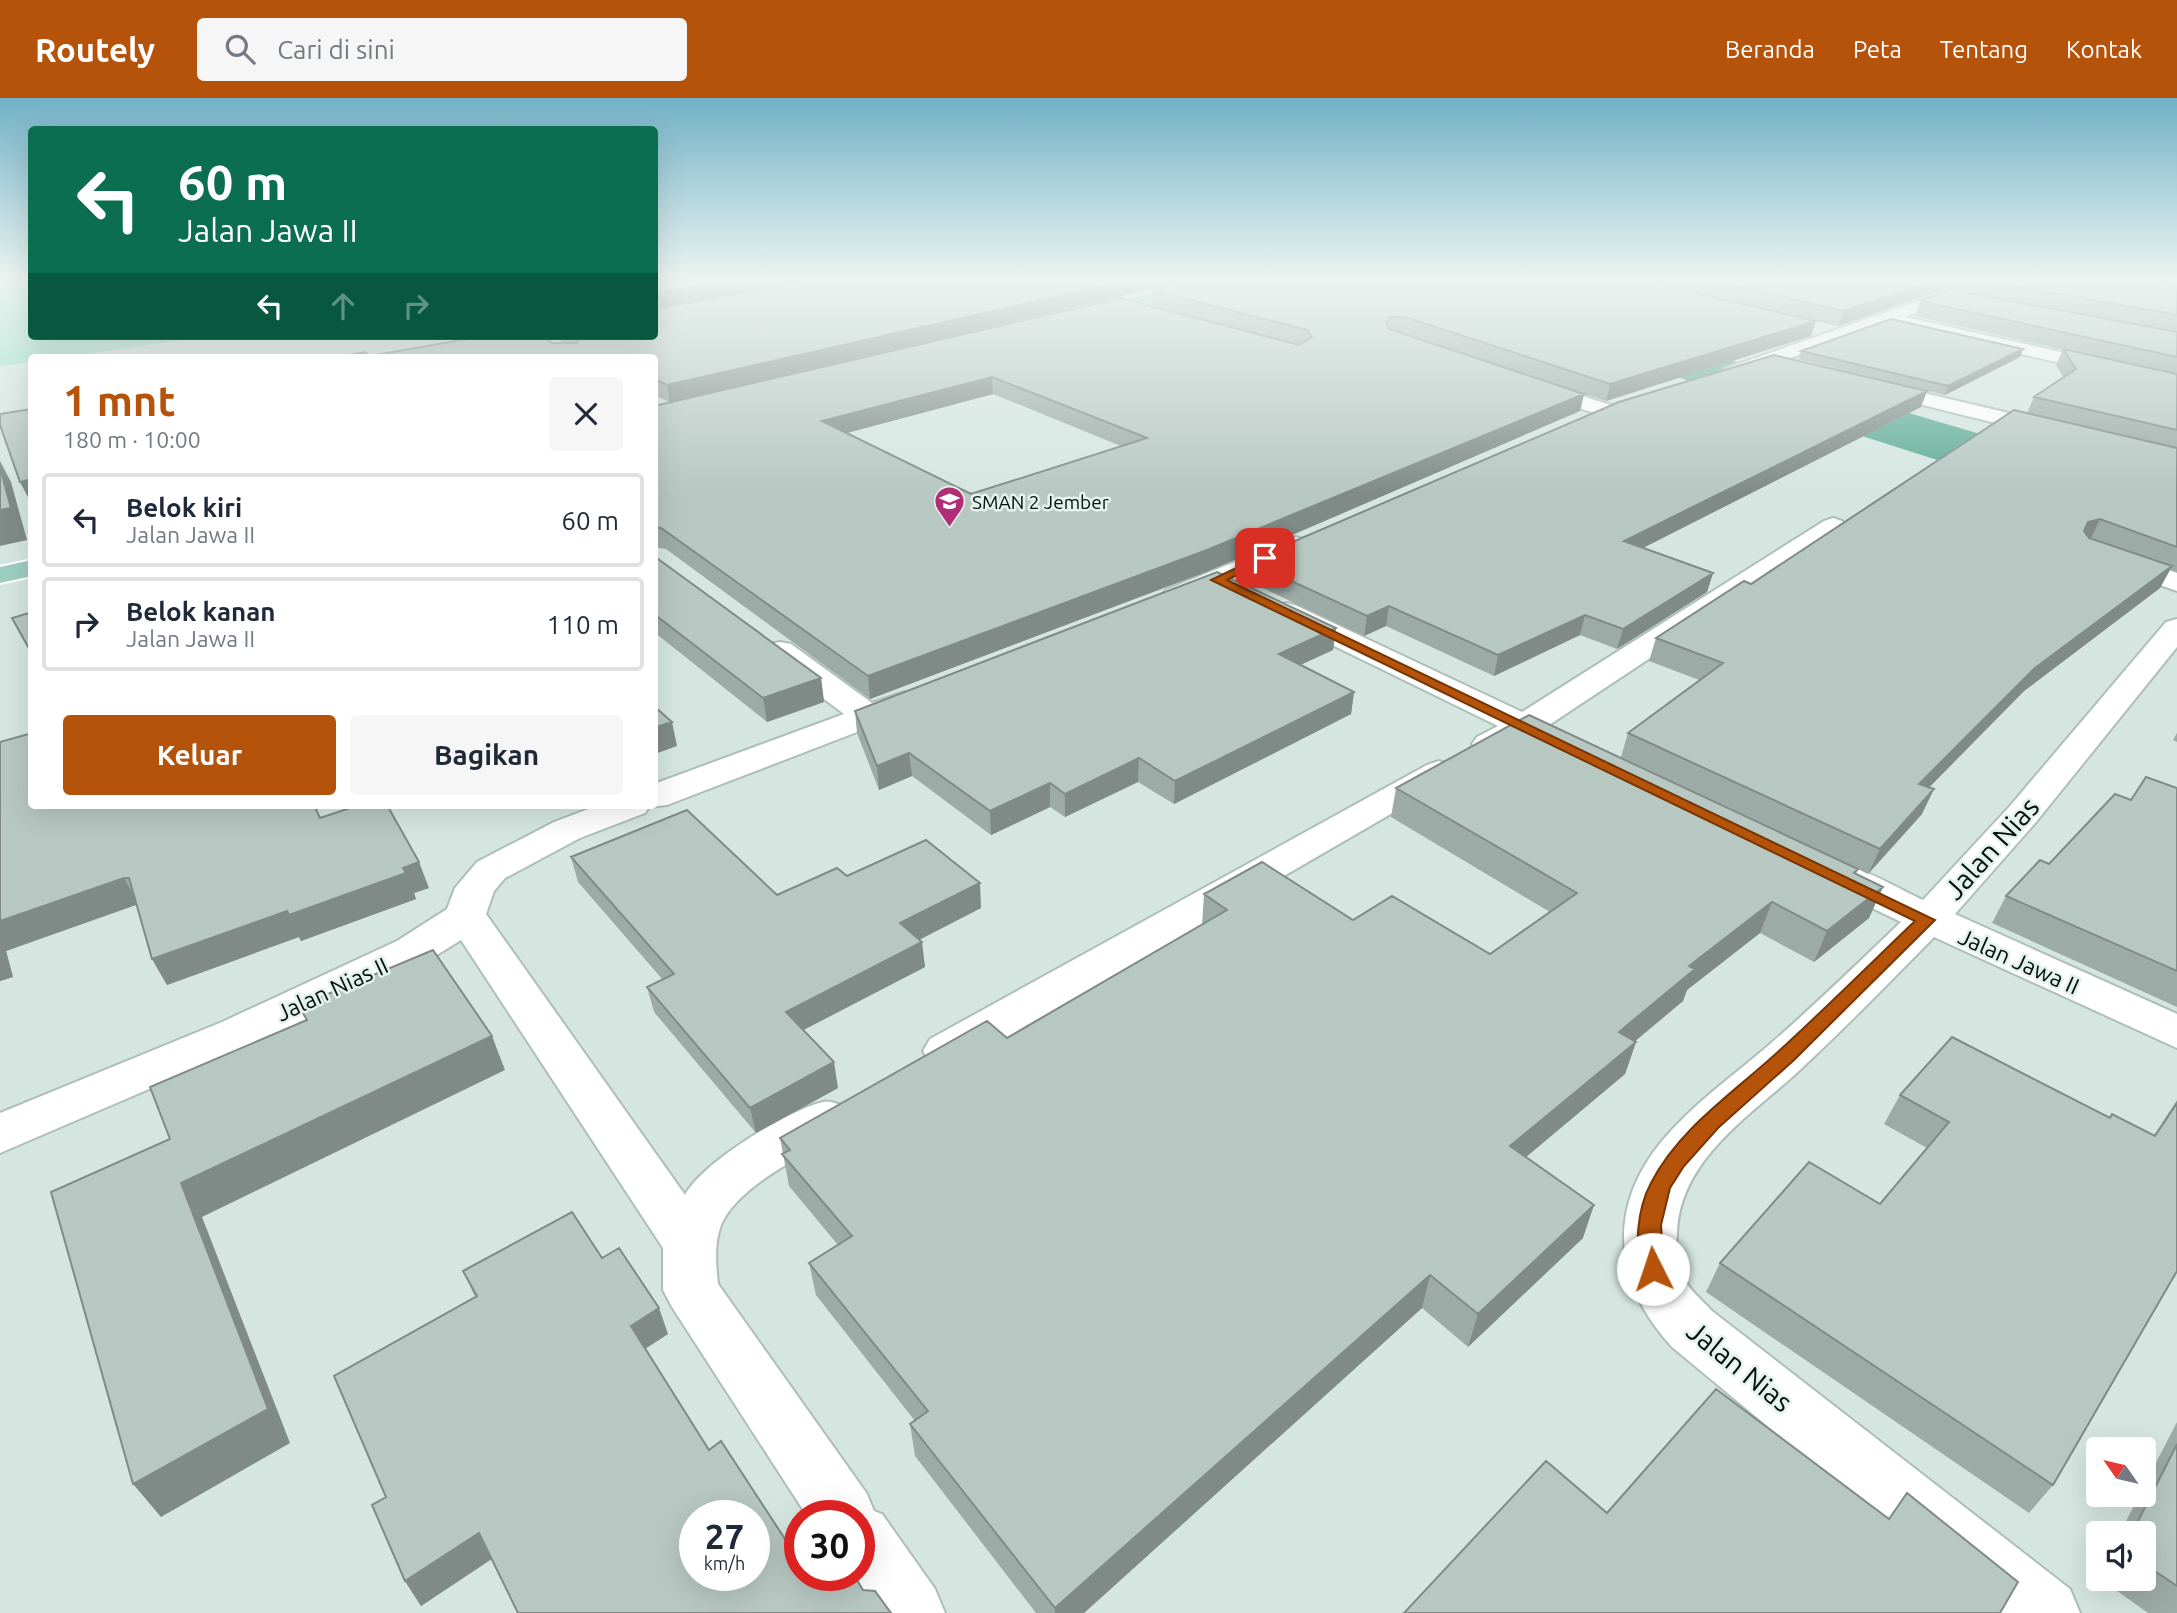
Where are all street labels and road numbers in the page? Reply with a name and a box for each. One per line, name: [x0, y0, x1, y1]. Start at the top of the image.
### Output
street label: Jalan Nias: [1937, 791, 2045, 905]
street label: Jalan Jawa II: [1955, 923, 2083, 999]
street label: Jalan Nias II: [272, 952, 392, 1026]
street label: Jalan Nias: [1681, 1314, 1799, 1418]

